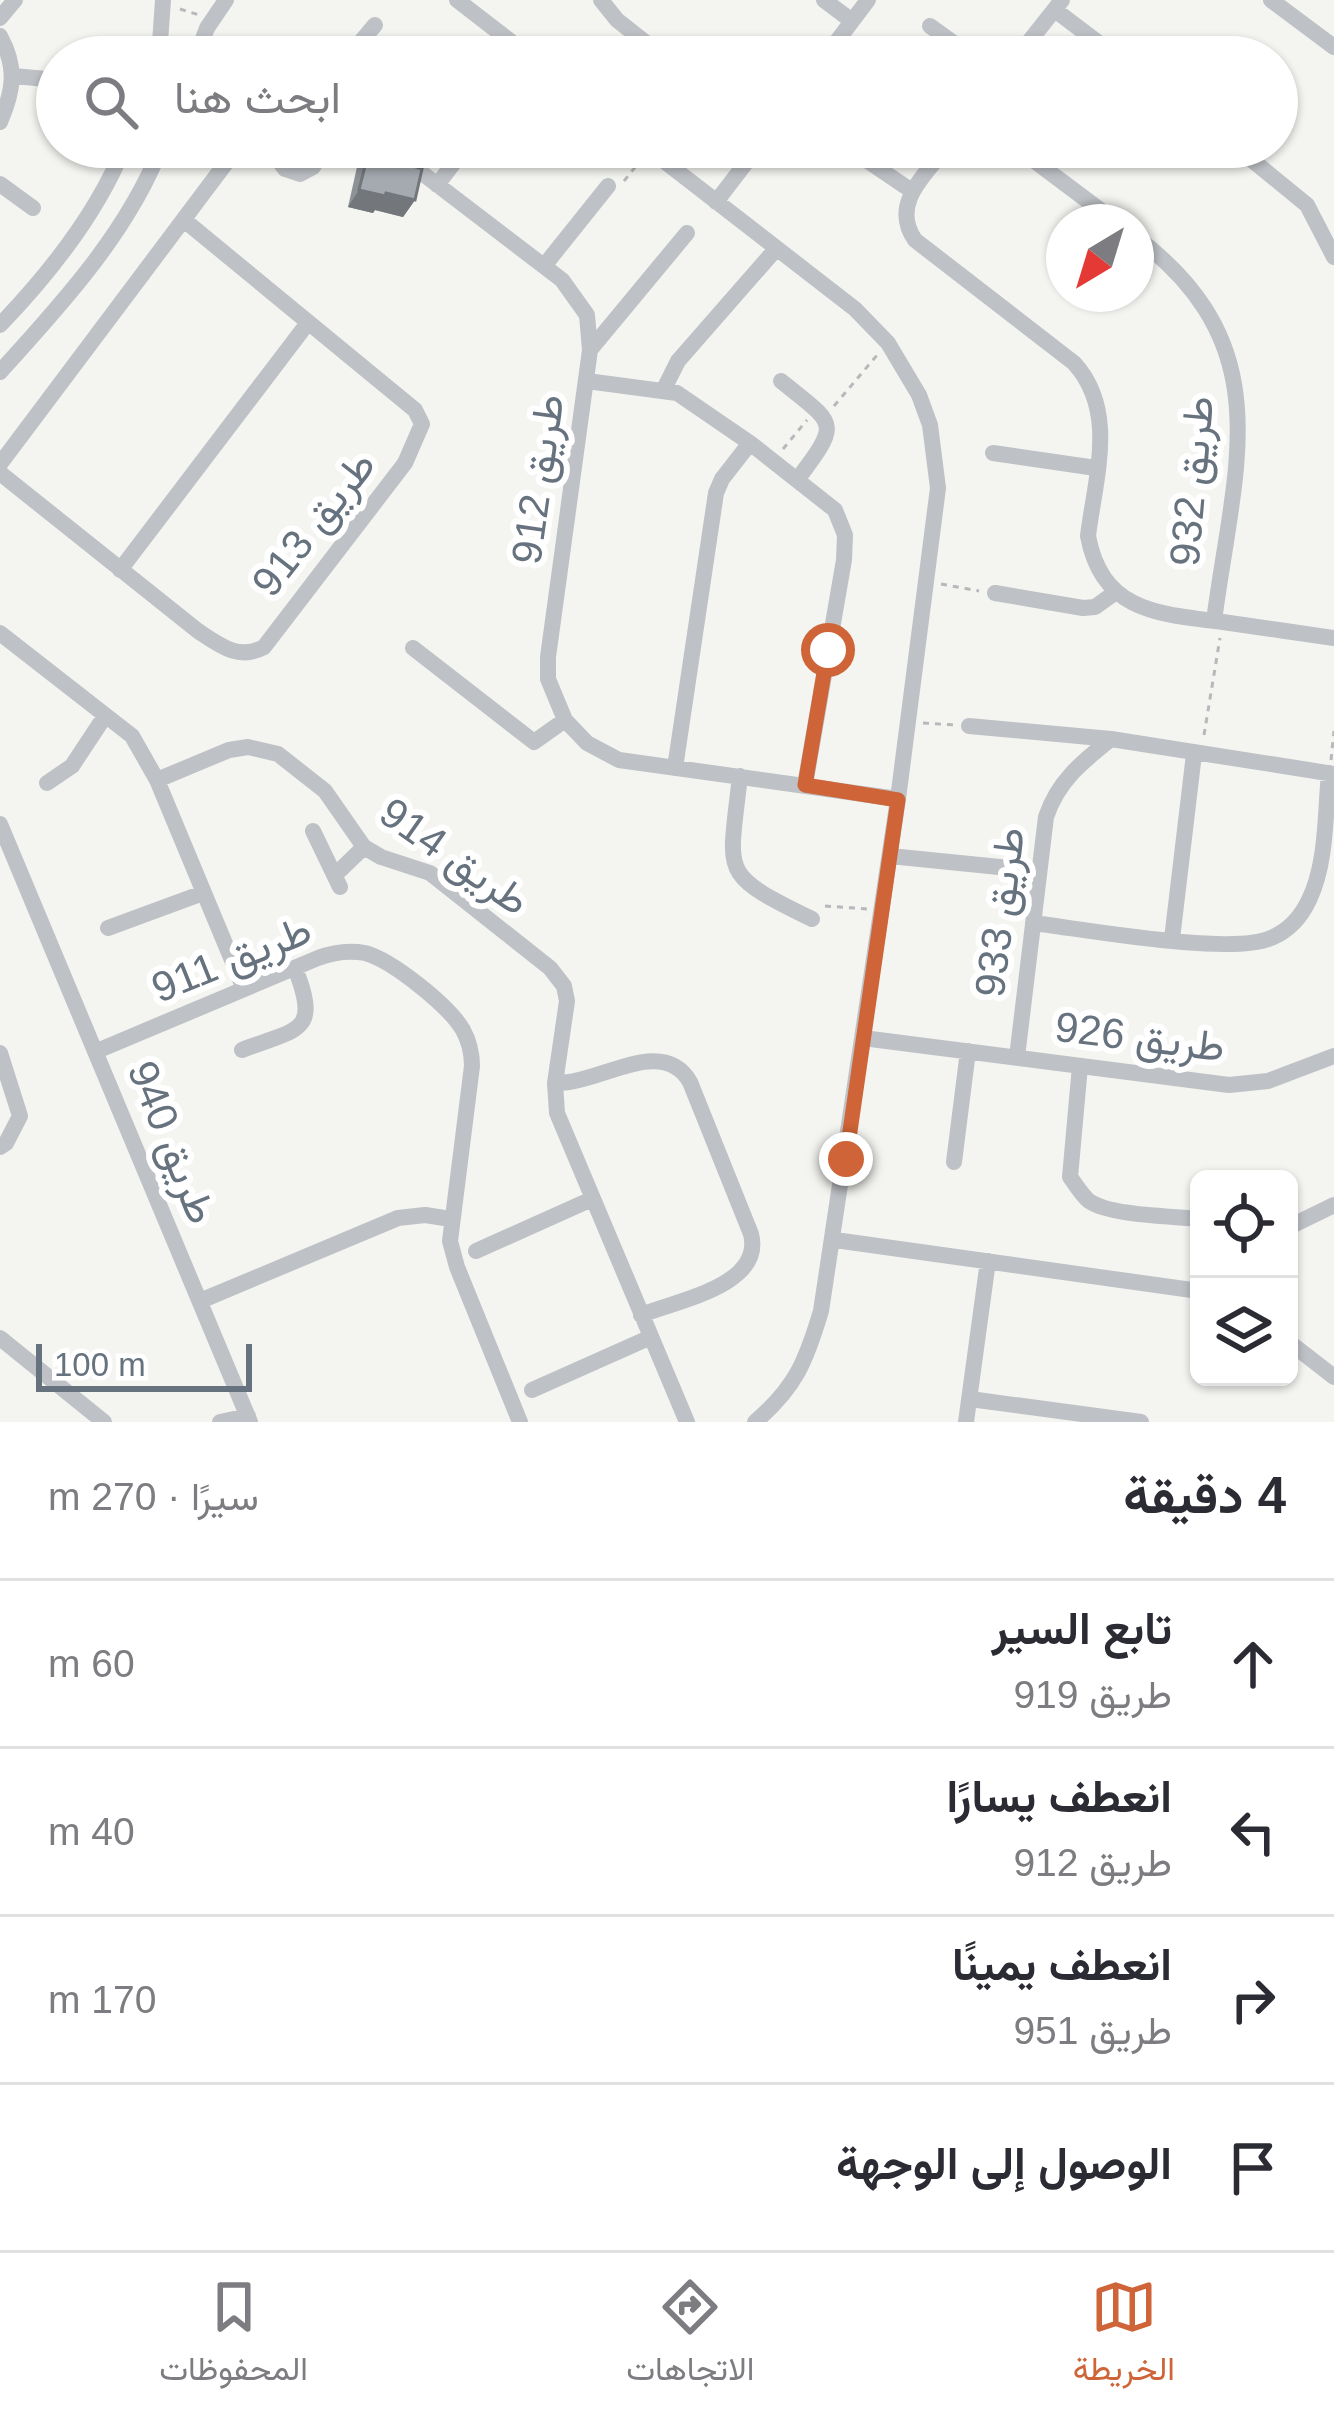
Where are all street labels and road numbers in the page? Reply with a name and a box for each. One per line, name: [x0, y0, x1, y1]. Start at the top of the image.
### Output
street label: طريق 912: [502, 391, 576, 567]
street label: طريق 932: [1161, 394, 1225, 568]
street label: طريق 913: [242, 442, 387, 607]
street label: طريق 914: [370, 788, 538, 927]
street label: طريق 933: [966, 824, 1036, 1000]
street label: طريق 911: [145, 905, 319, 1014]
street label: طريق 926: [1052, 1003, 1228, 1073]
street label: طريق 940: [116, 1054, 226, 1231]

